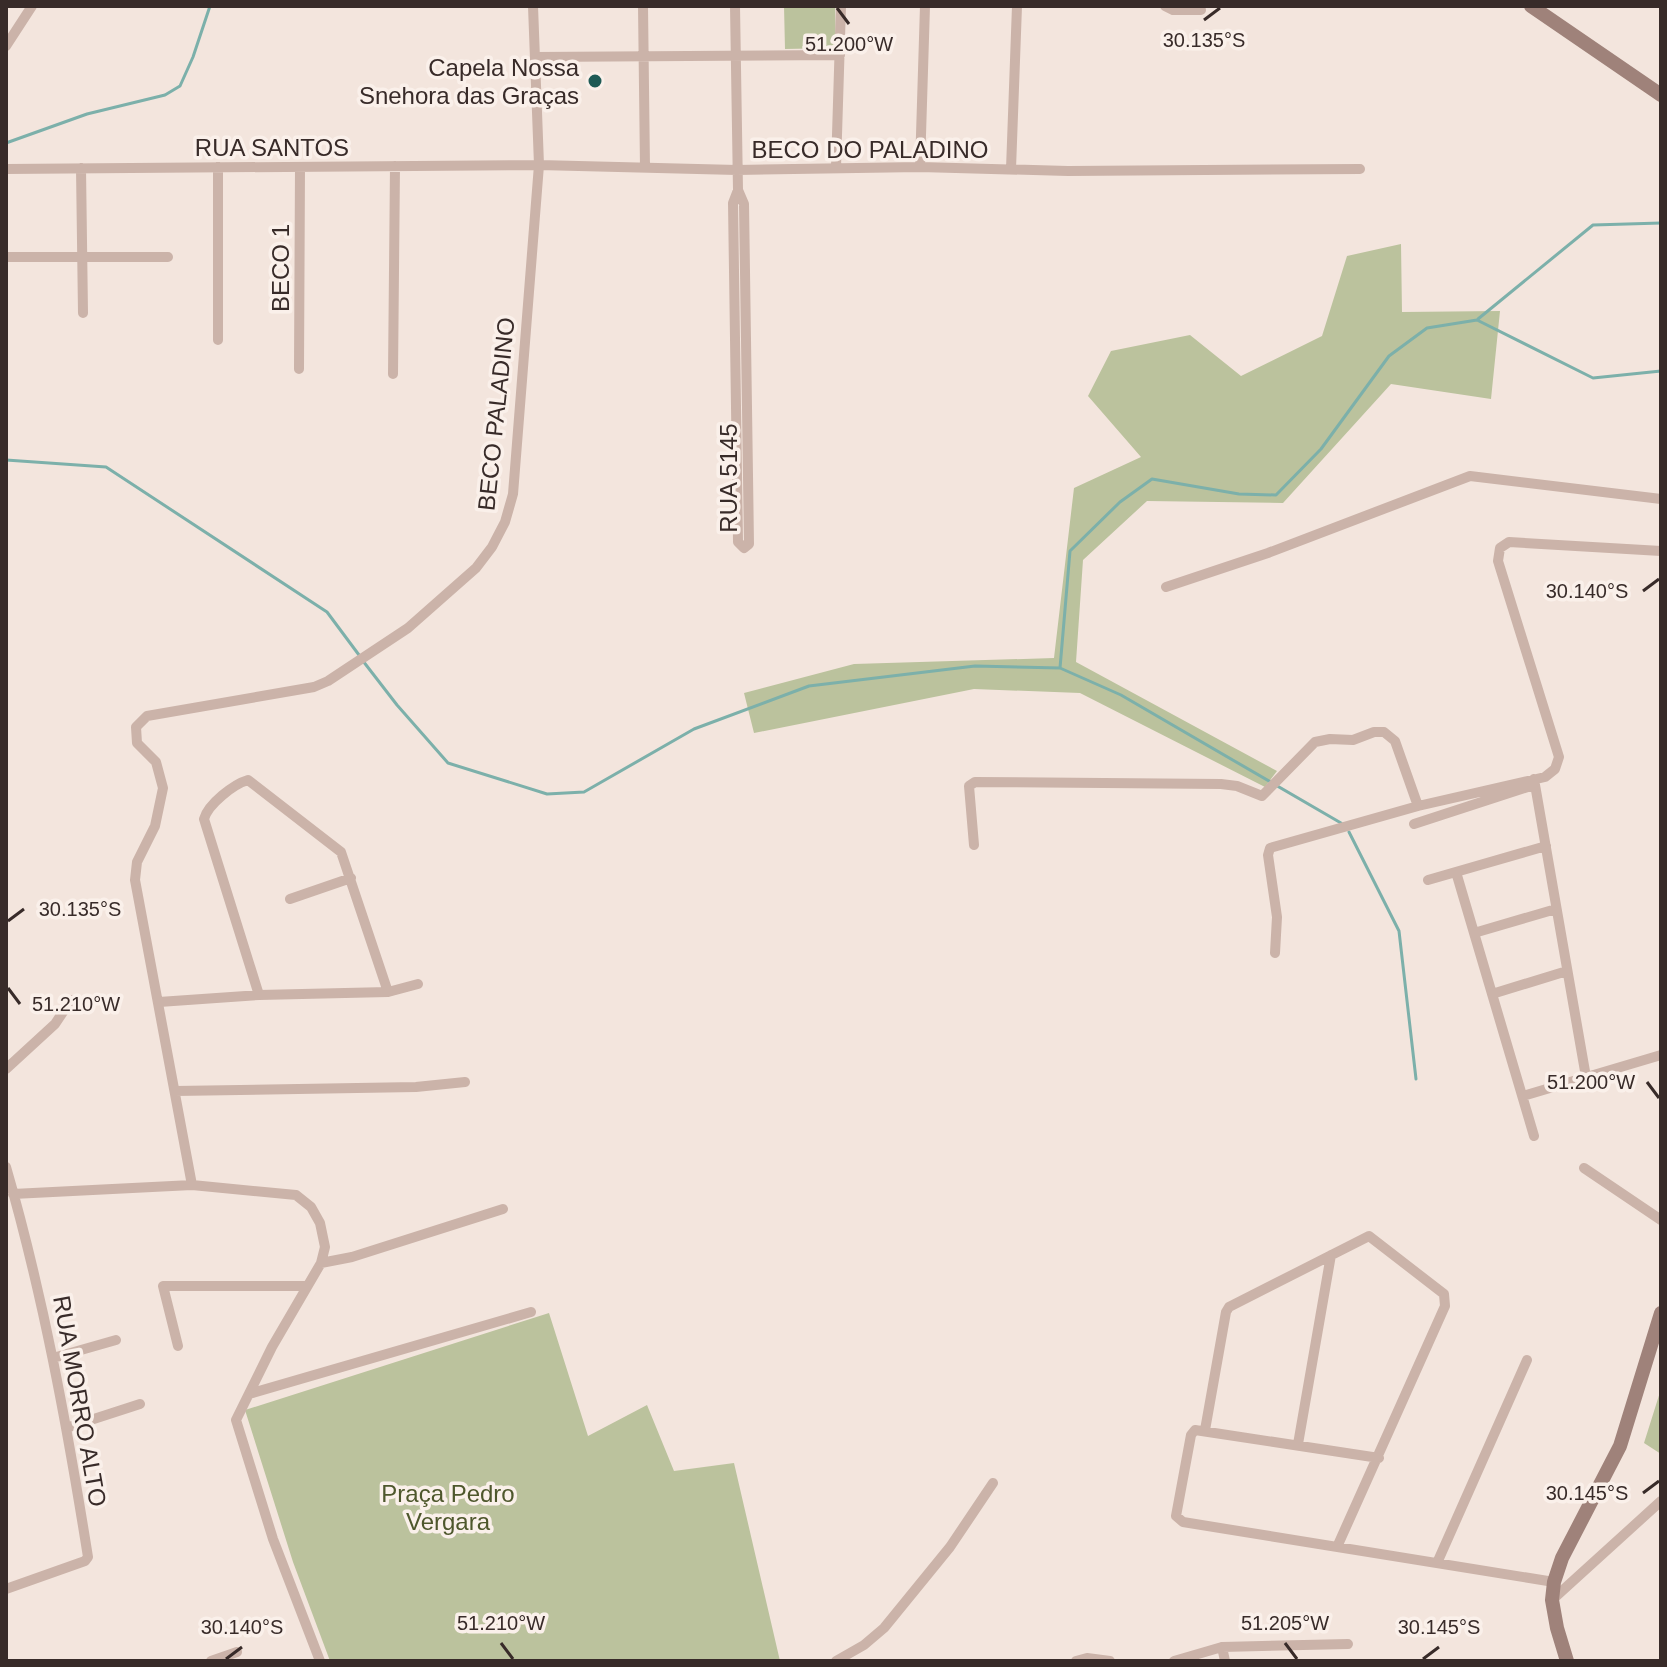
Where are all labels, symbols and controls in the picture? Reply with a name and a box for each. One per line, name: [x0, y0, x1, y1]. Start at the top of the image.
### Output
text: 30.135°S: [1163, 29, 1245, 51]
text: 51.200°W: [805, 33, 893, 55]
place label: Capela Nossa Snehora das Graças: [359, 54, 580, 109]
marker: Capela Nossa Snehora das Graças: [586, 72, 604, 90]
street label: RUA SANTOS: [195, 134, 349, 161]
street label: BECO DO PALADINO: [752, 136, 988, 163]
street label: BECO 1: [267, 224, 294, 312]
street label: BECO PALADINO: [472, 316, 520, 512]
street label: RUA 5145: [715, 423, 742, 533]
text: 30.140°S: [1546, 580, 1628, 602]
text: 30.135°S: [39, 898, 121, 920]
text: 51.210°W: [32, 993, 120, 1015]
text: 51.200°W: [1547, 1071, 1635, 1093]
street label: RUA MORRO ALTO: [48, 1293, 112, 1509]
park label: Praça Pedro Vergara: [381, 1480, 515, 1535]
text: 30.145°S: [1546, 1482, 1628, 1504]
text: 51.210°W: [457, 1612, 545, 1634]
text: 51.205°W: [1241, 1612, 1329, 1634]
text: 30.140°S: [201, 1616, 283, 1638]
text: 30.145°S: [1398, 1616, 1480, 1638]

